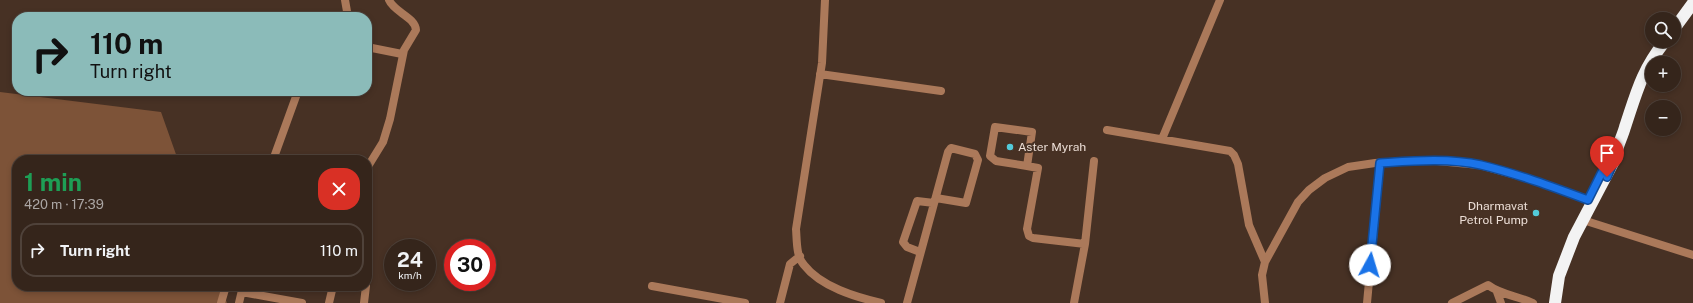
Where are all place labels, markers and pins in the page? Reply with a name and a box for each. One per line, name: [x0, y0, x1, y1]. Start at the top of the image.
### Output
pin: [1590, 136, 1624, 177]
place label: Aster Myrah: [1018, 140, 1086, 154]
marker: Aster Myrah: [1005, 142, 1015, 152]
place label: Dharmavat Petrol Pump: [1459, 199, 1528, 227]
marker: Dharmavat Petrol Pump: [1531, 208, 1541, 218]

